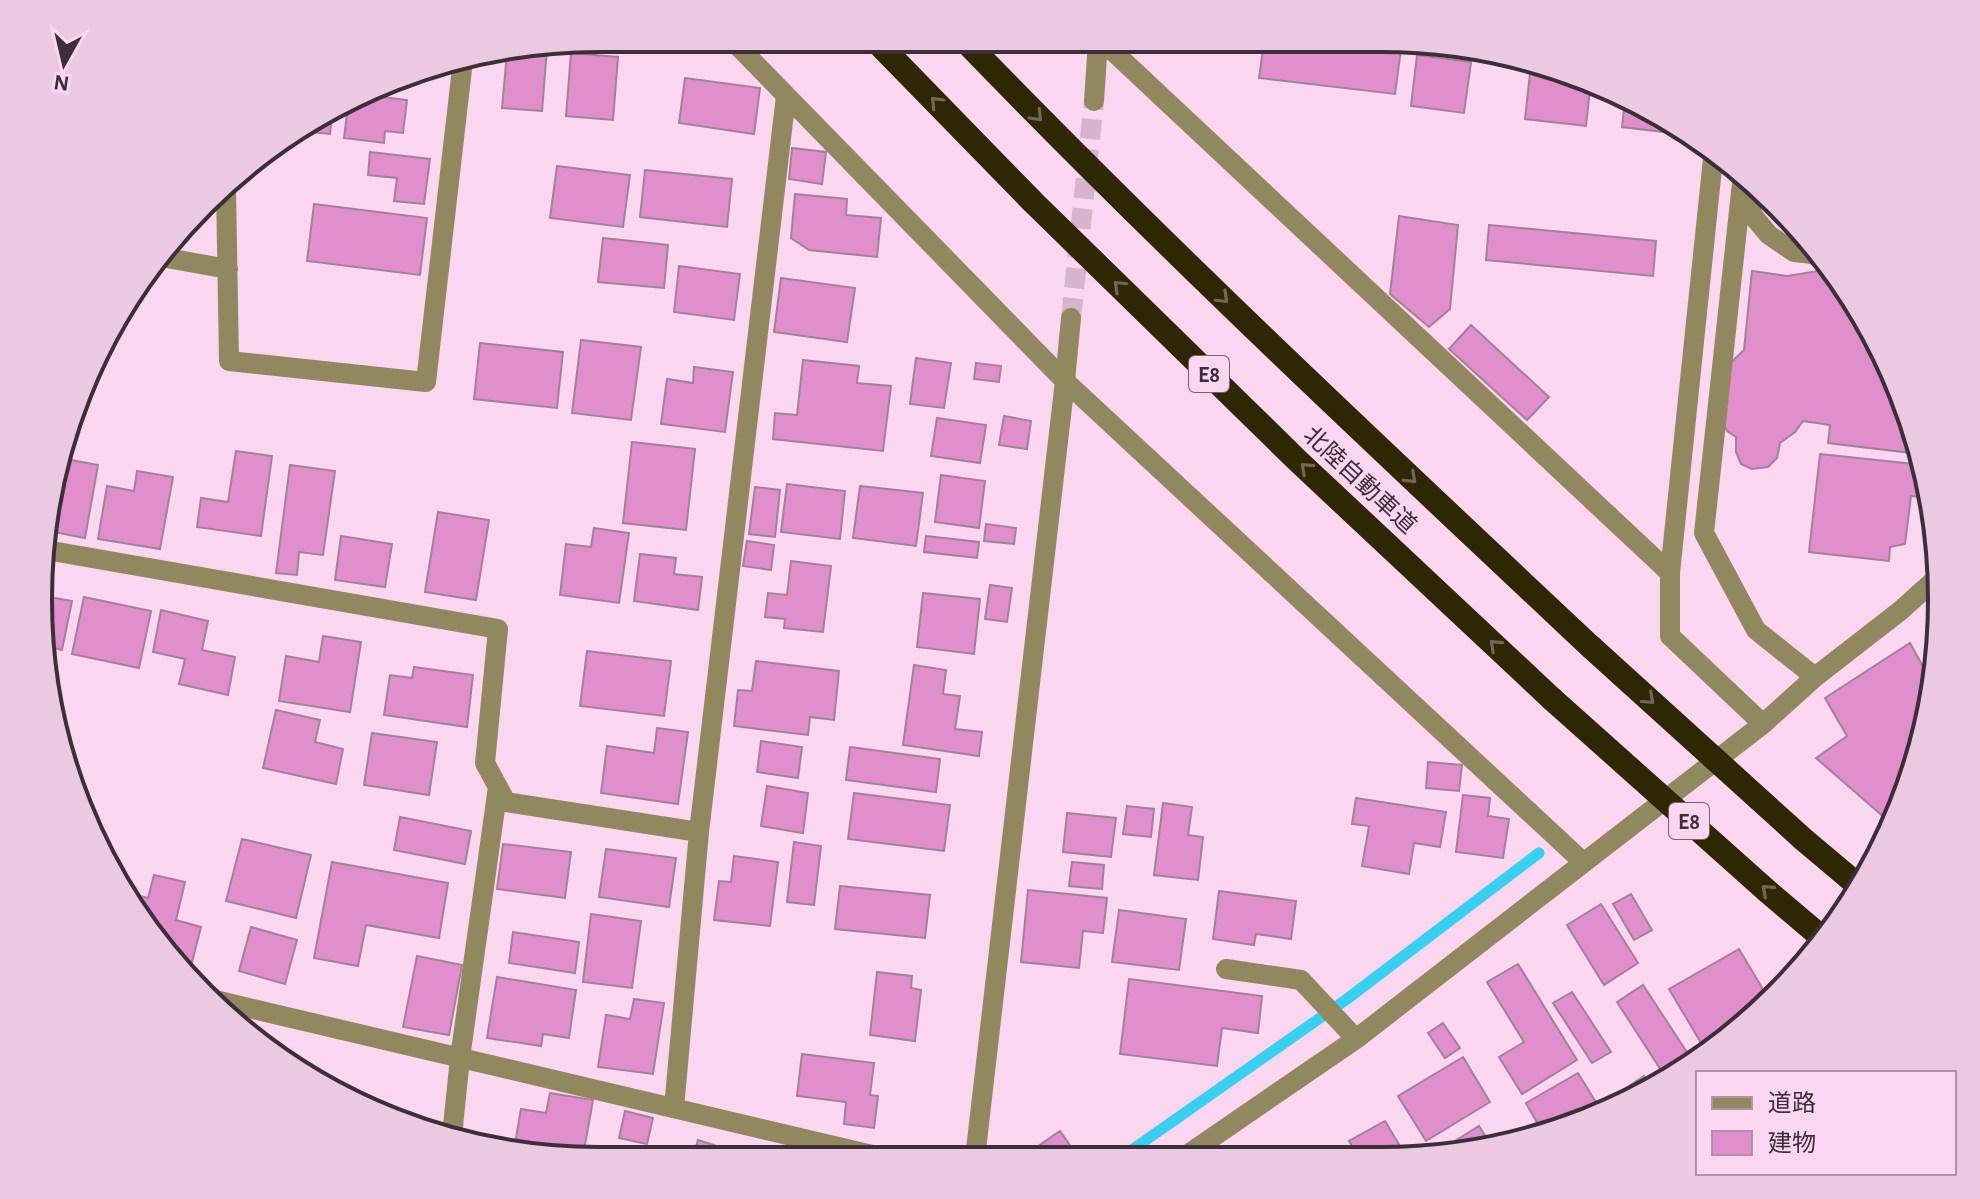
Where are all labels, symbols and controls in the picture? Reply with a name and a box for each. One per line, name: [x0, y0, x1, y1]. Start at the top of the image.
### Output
north arrow: [24, 24, 104, 104]
text: N: [52, 71, 70, 95]
one-way arrow: [931, 97, 945, 111]
one-way arrow: [1028, 107, 1042, 121]
one-way arrow: [1114, 281, 1128, 296]
one-way arrow: [1214, 289, 1228, 304]
road number: E8: [1189, 356, 1229, 392]
street label: 北陸自動車道: [1298, 421, 1422, 539]
one-way arrow: [1300, 463, 1315, 477]
one-way arrow: [1402, 468, 1416, 483]
one-way arrow: [1490, 641, 1505, 655]
one-way arrow: [1640, 689, 1655, 704]
road number: E8: [1669, 803, 1709, 839]
one-way arrow: [1761, 886, 1776, 900]
legend: [1696, 1071, 1956, 1175]
text: 道路: [1768, 1090, 1816, 1116]
text: 建物: [1768, 1131, 1816, 1156]

